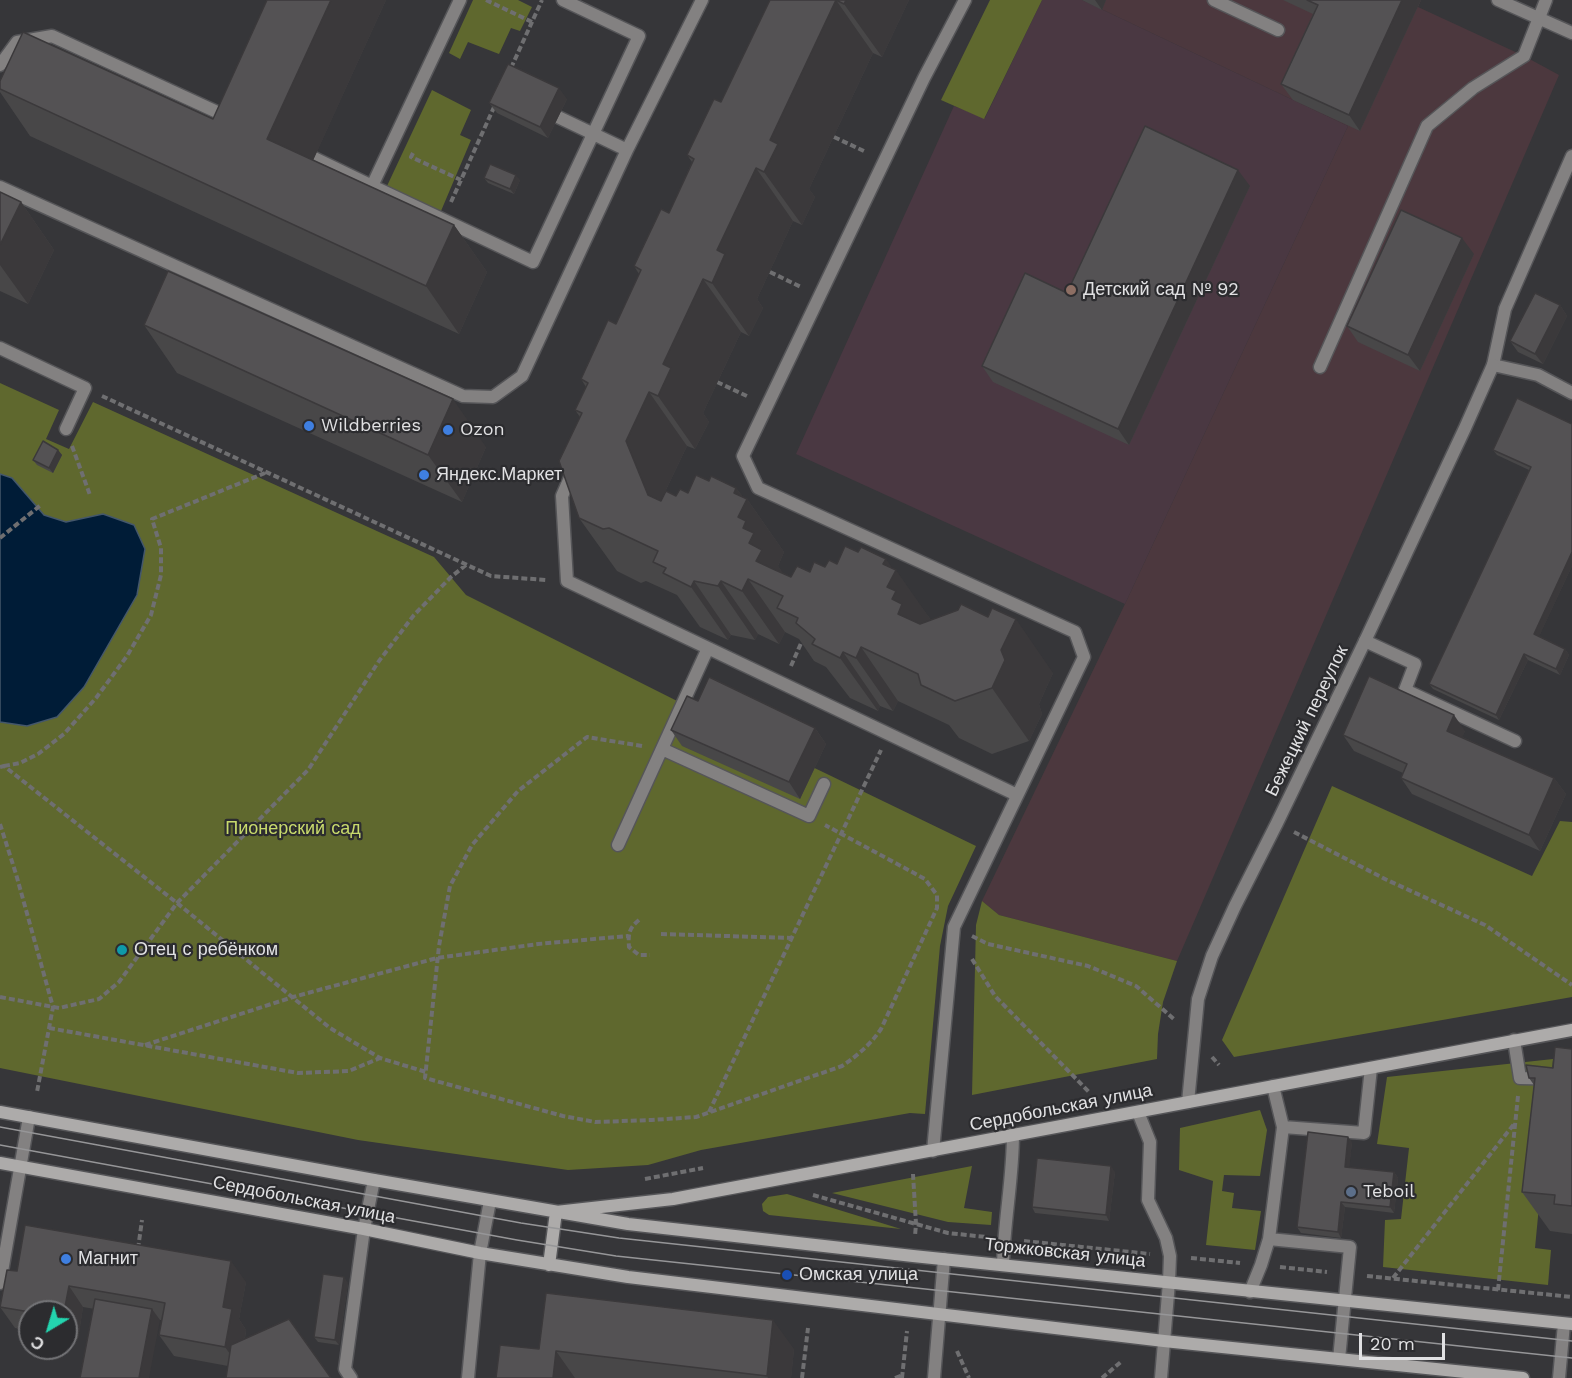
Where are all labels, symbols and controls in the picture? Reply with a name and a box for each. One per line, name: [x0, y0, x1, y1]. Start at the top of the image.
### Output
place label: Детский сад № 92: [1083, 279, 1239, 301]
marker: Детский сад № 92: [1064, 283, 1078, 297]
place label: Wildberries: [321, 415, 421, 437]
marker: Wildberries: [302, 419, 316, 433]
place label: Ozon: [460, 419, 505, 441]
marker: Ozon: [441, 423, 455, 437]
place label: Яндекс.Маркет: [436, 464, 562, 486]
marker: Яндекс.Маркет: [417, 468, 431, 482]
street label: Бежецкий переулок: [1261, 642, 1353, 800]
park label: Пионерский сад: [225, 818, 361, 840]
place label: Отец с ребёнком: [134, 939, 278, 961]
marker: Отец с ребёнком: [115, 943, 129, 957]
street label: Сердобольская улица: [968, 1080, 1154, 1136]
street label: Сердобольская улица: [211, 1172, 397, 1228]
place label: Teboil: [1363, 1181, 1415, 1203]
marker: Teboil: [1344, 1185, 1358, 1199]
street label: Торжковская улица: [983, 1234, 1147, 1272]
place label: Магнит: [78, 1248, 138, 1270]
marker: Магнит: [59, 1252, 73, 1266]
place label: Омская улица: [799, 1264, 918, 1286]
marker: Омская улица: [780, 1268, 794, 1282]
north arrow: [18, 1300, 78, 1360]
scale bar: [1362, 1321, 1448, 1359]
text: С: [27, 1332, 48, 1354]
text: 20 m: [1370, 1333, 1415, 1354]

